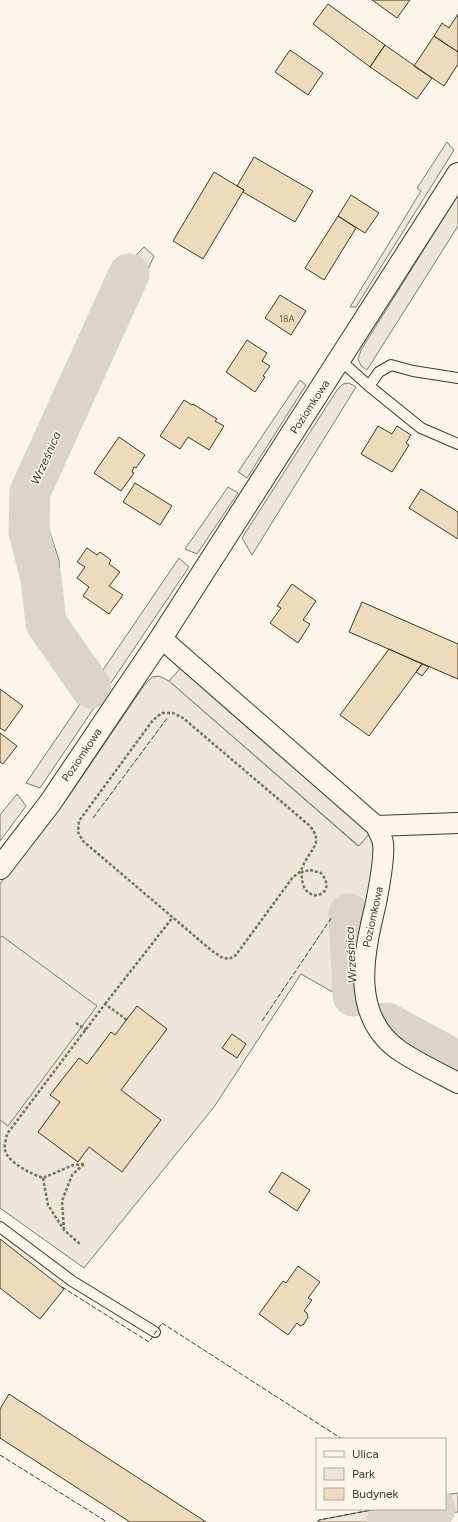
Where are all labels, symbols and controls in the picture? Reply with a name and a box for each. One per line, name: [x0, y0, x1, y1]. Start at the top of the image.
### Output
house number: 18A: [279, 313, 295, 324]
street label: Poziomkowa: [288, 378, 332, 436]
water label: Wrześnica: [28, 429, 64, 487]
street label: Poziomkowa: [59, 726, 105, 784]
street label: Poziomkowa: [360, 885, 386, 949]
water label: Wrześnica: [343, 926, 359, 984]
legend: [316, 1438, 446, 1510]
text: Ulica: [352, 1447, 379, 1461]
text: Park: [352, 1467, 375, 1481]
text: Budynek: [352, 1487, 399, 1501]

